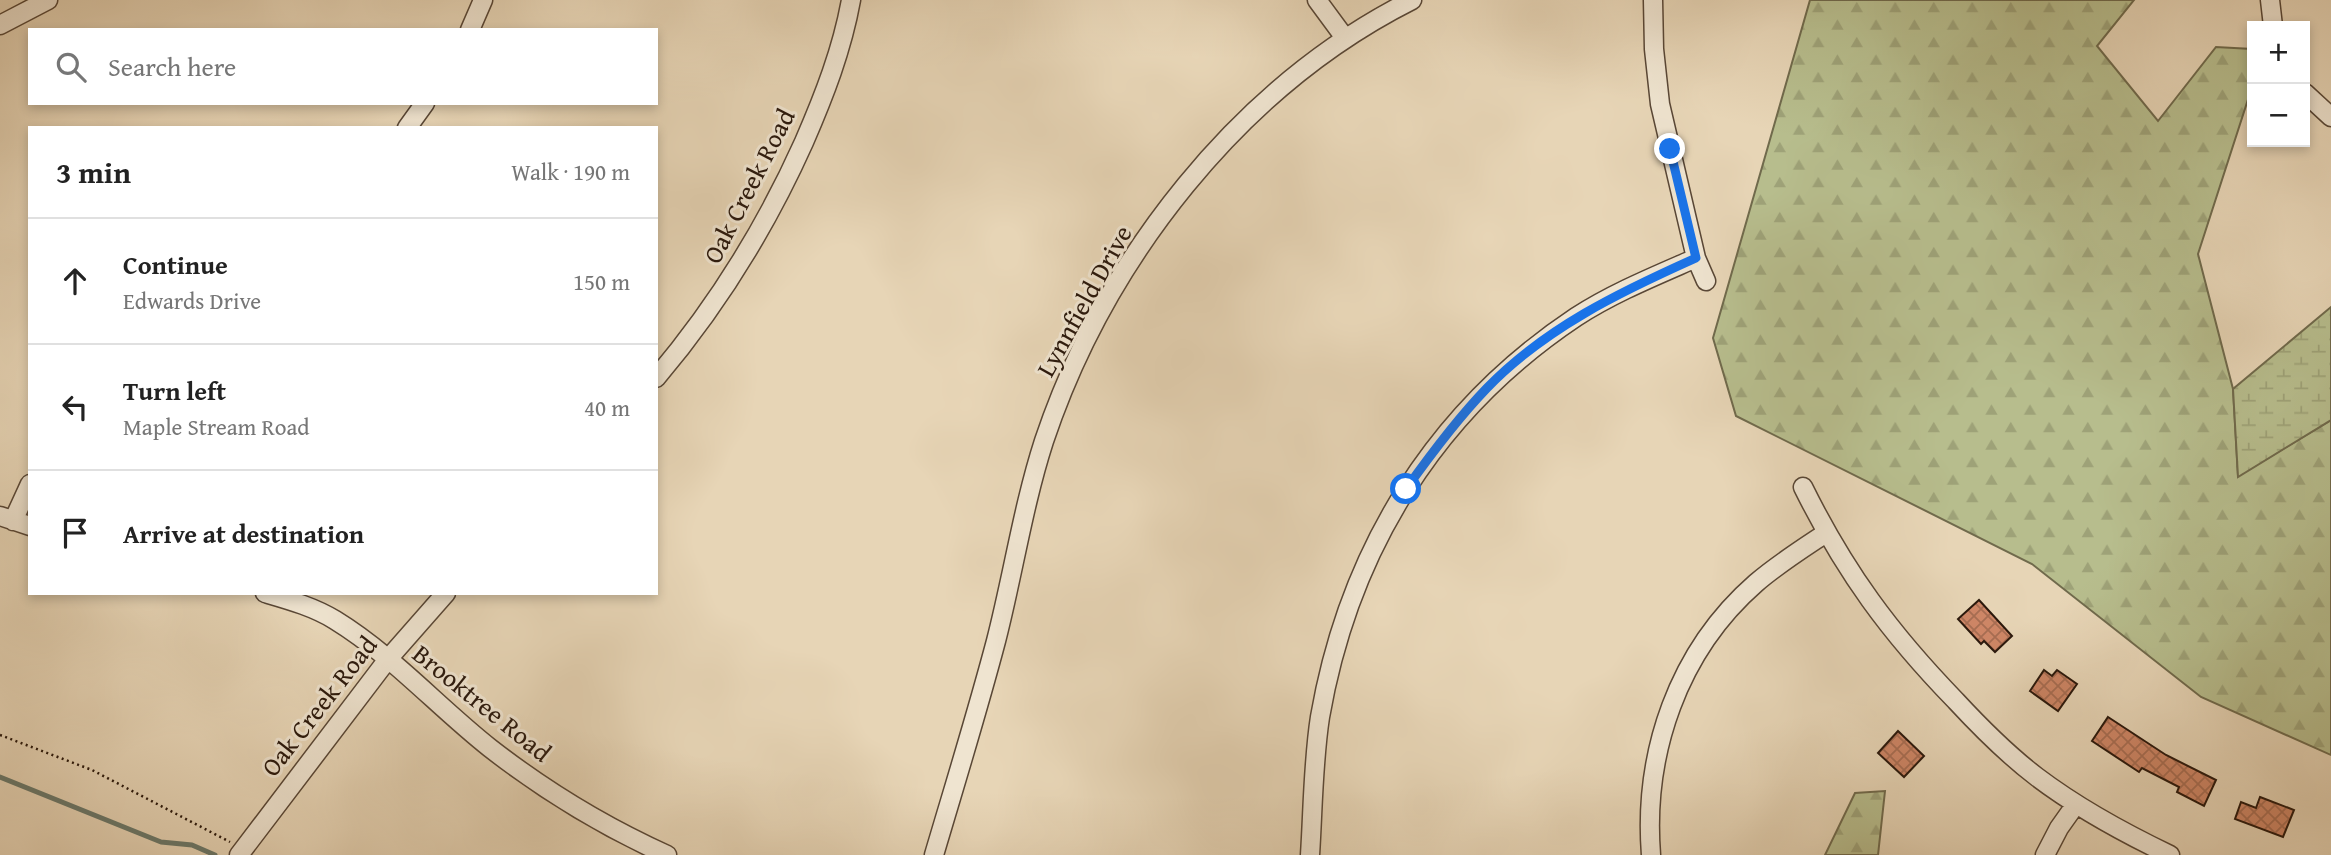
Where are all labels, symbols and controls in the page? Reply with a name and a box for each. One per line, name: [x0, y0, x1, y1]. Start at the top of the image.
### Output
map controls: [2247, 21, 2310, 147]
button: +: [2247, 21, 2310, 84]
search box: [28, 28, 658, 105]
text: Search here: [108, 47, 236, 86]
icon: search: [52, 48, 90, 86]
button: −: [2247, 84, 2310, 147]
street label: Oak Creek Road: [693, 101, 804, 270]
route end: [1654, 133, 1685, 164]
text: 3 min: [56, 150, 131, 194]
text: Walk · 190 m: [511, 155, 630, 188]
street label: Lynnfield Drive: [1026, 218, 1141, 384]
text: Continue: [123, 245, 228, 284]
icon: ahead: [56, 262, 94, 300]
text: 150 m: [573, 265, 630, 298]
text: Edwards Drive: [123, 284, 261, 317]
text: Turn left: [123, 371, 226, 410]
icon: left: [56, 388, 94, 426]
text: 40 m: [584, 391, 630, 424]
text: Maple Stream Road: [123, 410, 310, 443]
route start: [1390, 473, 1421, 504]
icon: arrive: [56, 514, 94, 552]
text: Arrive at destination: [123, 514, 364, 553]
street label: Oak Creek Road: [251, 627, 386, 784]
street label: Brooktree Road: [404, 634, 560, 771]

